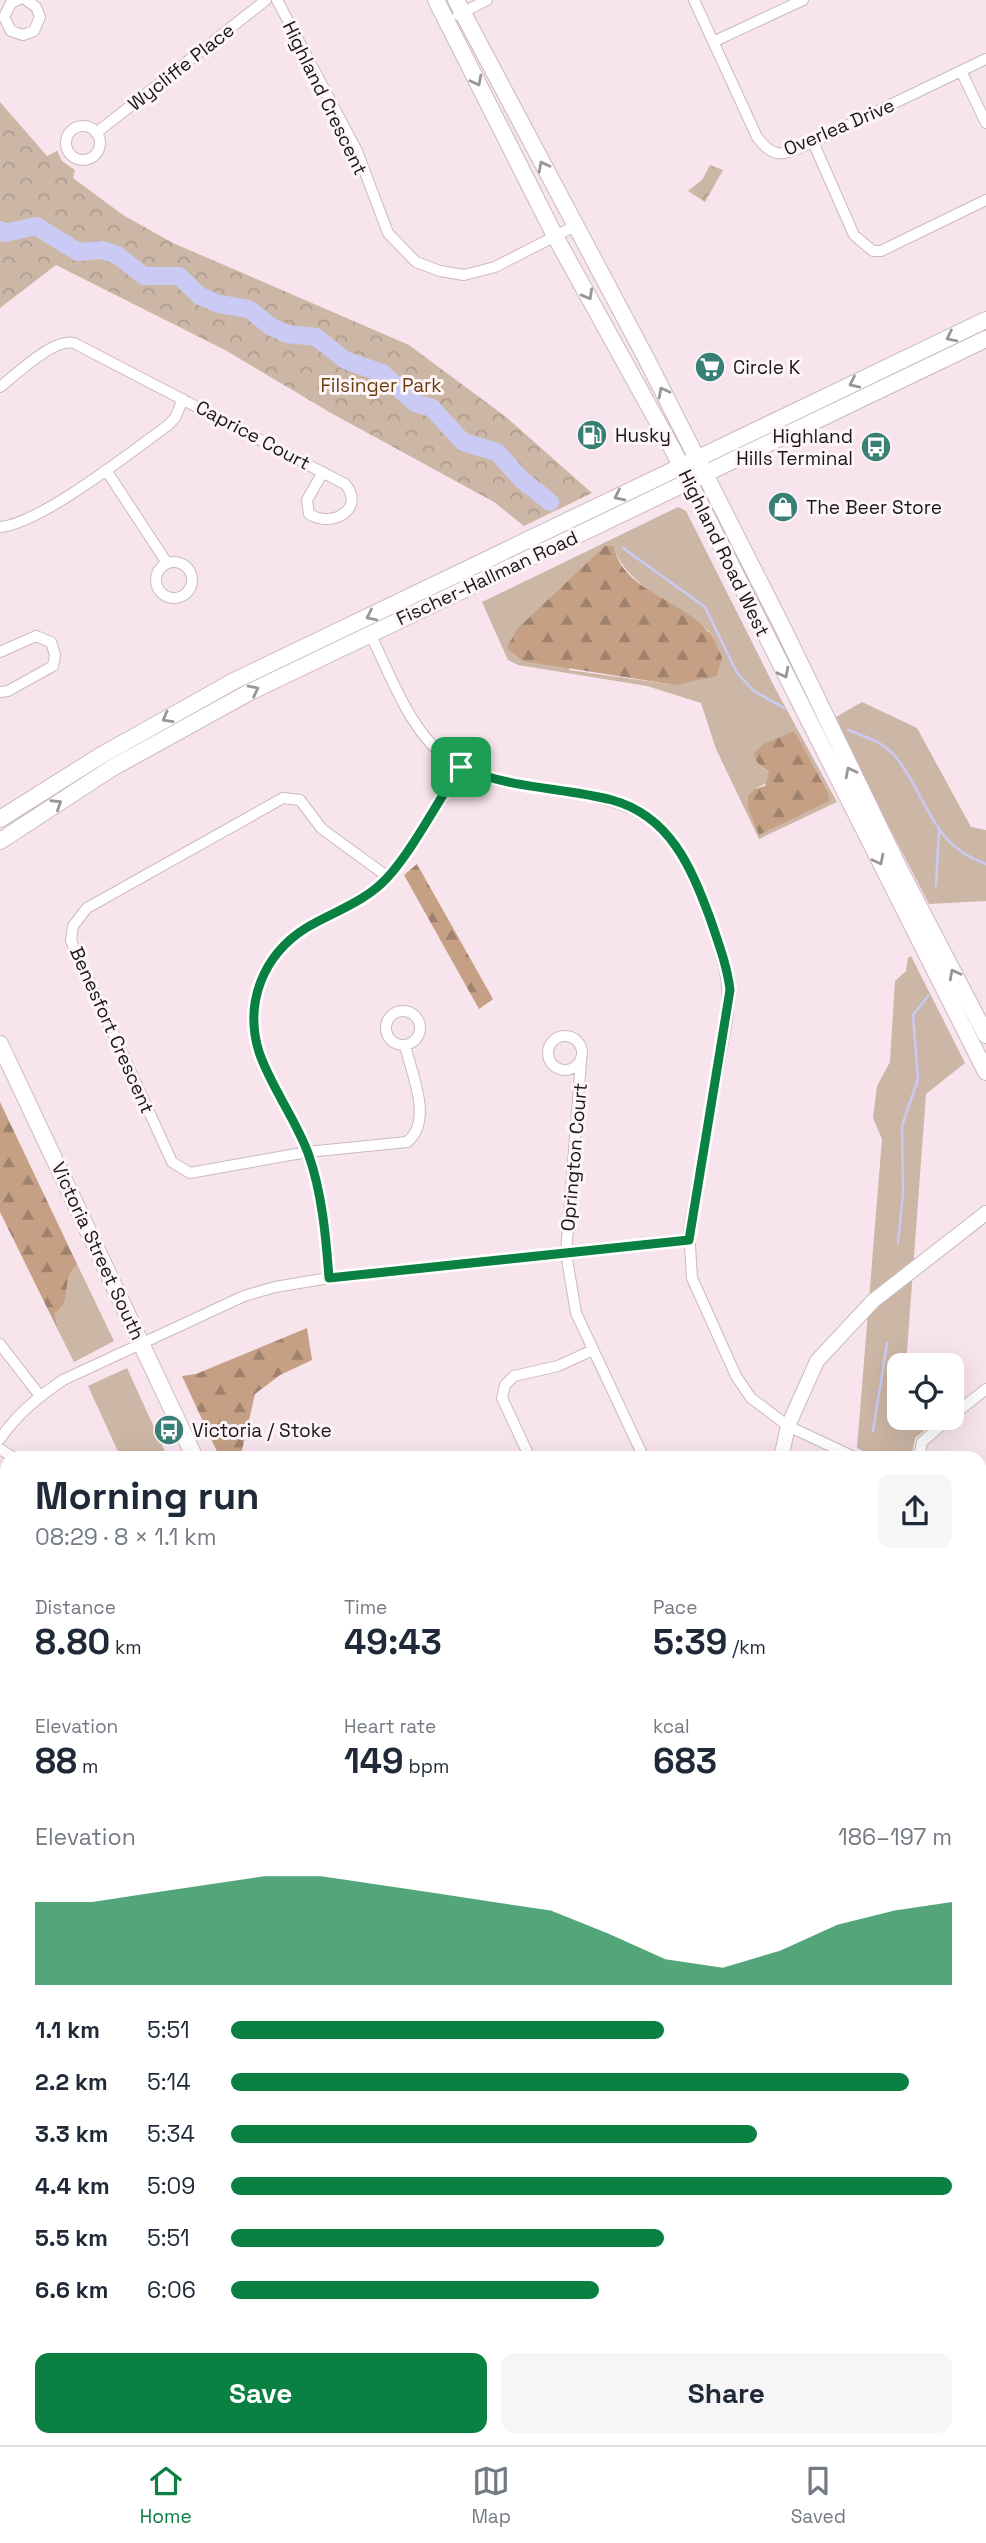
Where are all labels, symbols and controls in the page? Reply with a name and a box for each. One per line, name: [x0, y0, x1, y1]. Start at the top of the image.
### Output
street label: Highland Crescent: [277, 17, 373, 179]
street label: Wycliffe Place: [123, 18, 239, 116]
one-way arrow: [468, 74, 482, 86]
street label: Overlea Drive: [780, 92, 898, 162]
one-way arrow: [537, 160, 551, 173]
one-way arrow: [580, 288, 593, 301]
one-way arrow: [946, 328, 958, 342]
supermarket icon: Circle K: [693, 350, 727, 384]
place label: Circle K: [733, 355, 801, 380]
park label: Filsinger Park: [321, 373, 441, 398]
one-way arrow: [849, 375, 861, 389]
one-way arrow: [658, 387, 672, 399]
street label: Caprice Court: [191, 394, 315, 476]
fuel station icon: Husky: [575, 418, 609, 452]
place label: Husky: [615, 423, 671, 448]
place label: Highland Hills Terminal: [736, 424, 853, 471]
bus stop icon: Highland Hills Terminal: [859, 430, 893, 464]
street label: Highland Road West: [673, 465, 775, 641]
one-way arrow: [614, 487, 626, 501]
shop icon: The Beer Store: [766, 490, 800, 524]
place label: The Beer Store: [806, 495, 942, 520]
street label: Fischer-Hallman Road: [392, 525, 582, 631]
one-way arrow: [366, 608, 378, 622]
one-way arrow: [775, 666, 789, 678]
one-way arrow: [247, 685, 259, 699]
one-way arrow: [162, 710, 175, 723]
pin: [431, 737, 491, 797]
icon: arrive: [442, 748, 480, 786]
one-way arrow: [845, 767, 859, 779]
one-way arrow: [49, 800, 62, 812]
one-way arrow: [870, 853, 884, 865]
street label: Benesfort Crescent: [64, 943, 160, 1117]
one-way arrow: [949, 969, 963, 981]
street label: Oprington Court: [555, 1082, 593, 1232]
street label: Victoria Street South: [46, 1158, 150, 1344]
map controls: [887, 1353, 964, 1430]
button: locate: [887, 1353, 964, 1430]
bus stop icon: Victoria / Stoke: [152, 1413, 186, 1447]
place label: Victoria / Stoke: [192, 1418, 332, 1443]
text: Morning run: [35, 1472, 260, 1520]
button: share: [878, 1474, 952, 1548]
text: 08:29 · 8 × 1.1 km: [35, 1522, 217, 1552]
text: Distance: [35, 1595, 116, 1620]
text: Time: [344, 1595, 387, 1620]
text: Pace: [653, 1595, 697, 1620]
text: 8.80: [35, 1620, 110, 1664]
text: 49:43: [344, 1620, 442, 1664]
text: 5:39: [653, 1620, 727, 1664]
text: km: [110, 1635, 142, 1660]
text: /km: [727, 1635, 766, 1660]
text: Elevation: [35, 1714, 118, 1739]
text: Heart rate: [344, 1714, 436, 1739]
text: kcal: [653, 1714, 690, 1739]
text: 88: [35, 1739, 77, 1783]
text: 149: [344, 1739, 404, 1783]
text: 683: [653, 1739, 717, 1783]
text: m: [77, 1754, 98, 1779]
text: bpm: [404, 1754, 449, 1779]
text: Elevation: [35, 1822, 136, 1852]
text: 186–197 m: [838, 1822, 952, 1852]
text: 1.1 km: [35, 2015, 100, 2045]
text: 5:51: [147, 2015, 190, 2045]
text: 2.2 km: [35, 2067, 108, 2097]
text: 5:14: [147, 2067, 191, 2097]
text: 3.3 km: [35, 2119, 108, 2149]
text: 5:34: [147, 2119, 195, 2149]
text: 4.4 km: [35, 2171, 110, 2201]
text: 5:09: [147, 2171, 195, 2201]
text: 5.5 km: [35, 2223, 108, 2253]
text: 5:51: [147, 2223, 190, 2253]
text: 6.6 km: [35, 2275, 108, 2305]
text: 6:06: [147, 2275, 196, 2305]
button: Save: [35, 2353, 487, 2433]
button: Share: [501, 2353, 952, 2433]
tab: Home: [140, 2462, 192, 2529]
tab: Map: [471, 2462, 511, 2529]
tab: Saved: [791, 2462, 846, 2529]

